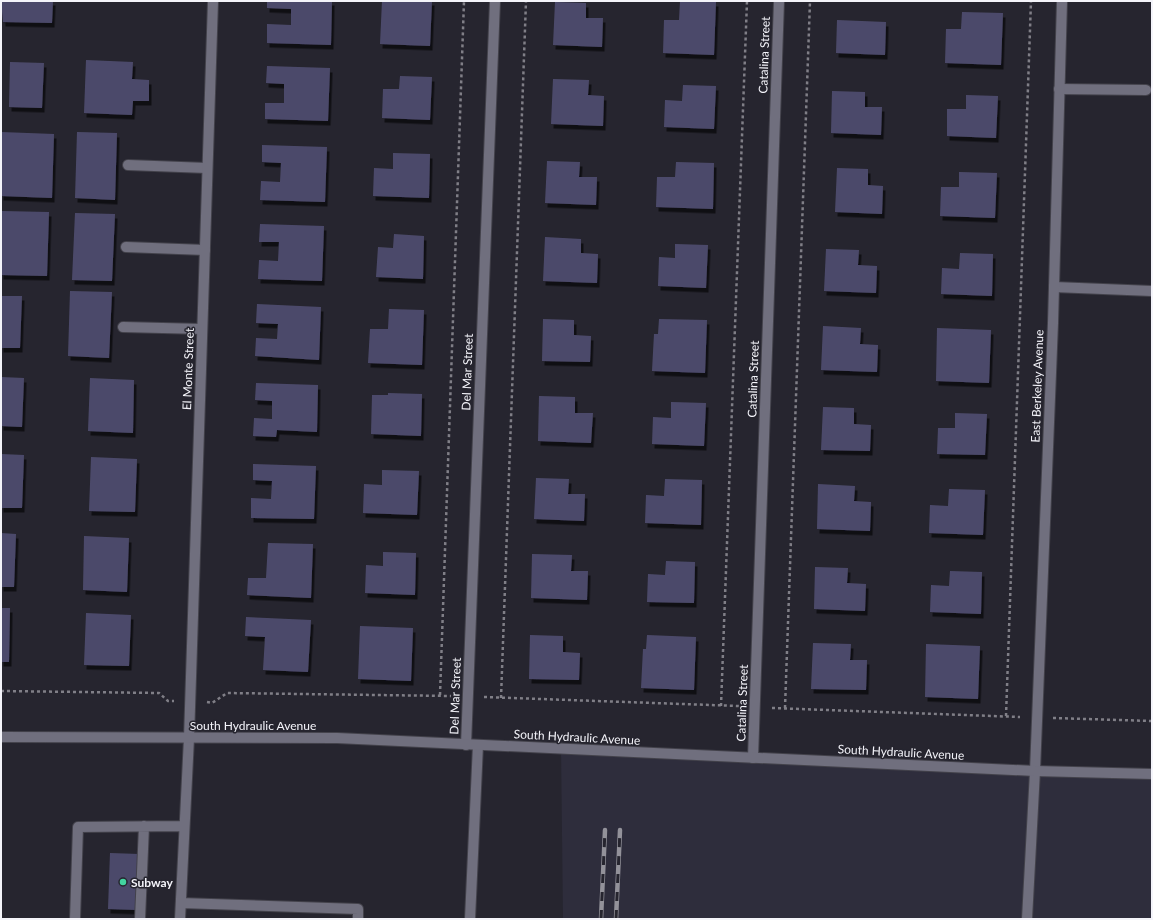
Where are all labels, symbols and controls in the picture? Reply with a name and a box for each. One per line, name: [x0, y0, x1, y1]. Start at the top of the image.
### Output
street label: Catalina Street: [755, 15, 773, 94]
street label: El Monte Street: [179, 327, 197, 410]
street label: East Berkeley Avenue: [1028, 329, 1046, 443]
street label: Del Mar Street: [458, 333, 476, 411]
street label: Catalina Street: [744, 339, 762, 418]
street label: Del Mar Street: [446, 657, 464, 735]
street label: Catalina Street: [733, 663, 751, 742]
street label: South Hydraulic Avenue: [190, 718, 316, 733]
street label: South Hydraulic Avenue: [513, 726, 641, 748]
street label: South Hydraulic Avenue: [837, 741, 965, 763]
place label: Subway: [131, 875, 173, 890]
marker: Subway: [118, 877, 128, 887]

